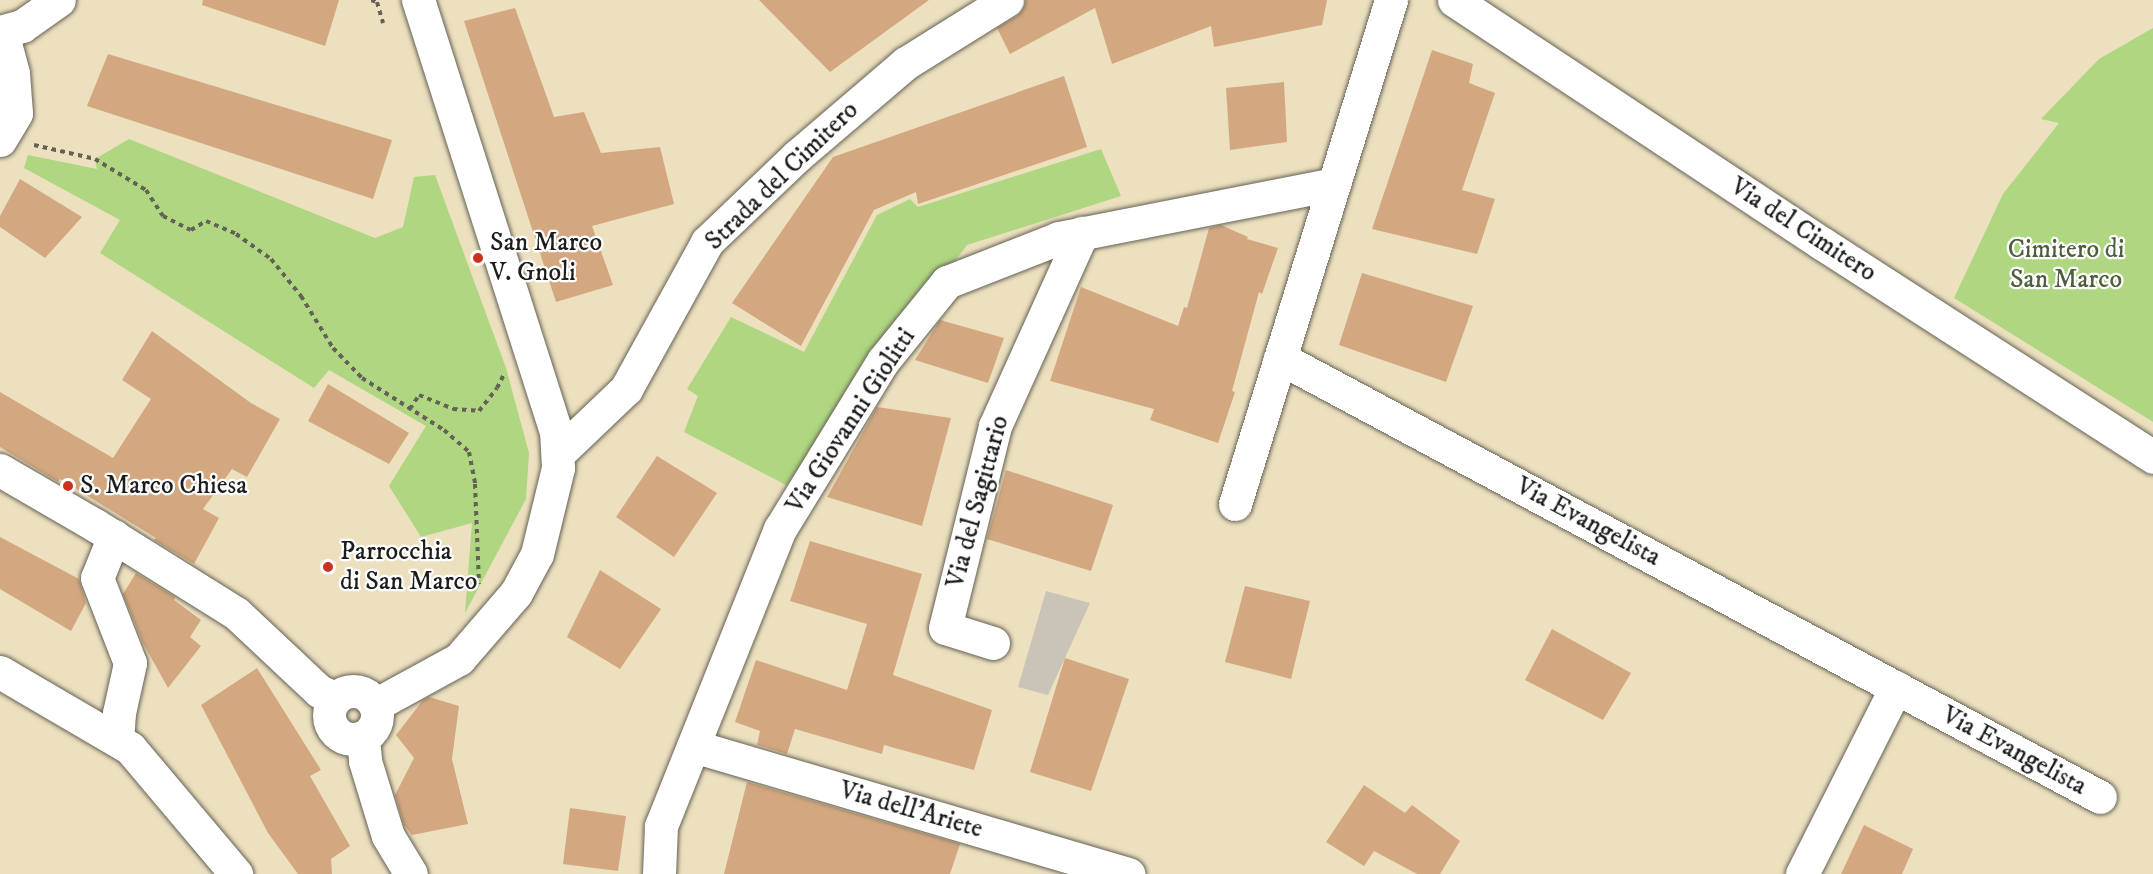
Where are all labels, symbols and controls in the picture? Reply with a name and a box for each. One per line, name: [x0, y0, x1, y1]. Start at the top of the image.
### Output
street label: Strada del Cimitero: [699, 95, 865, 257]
street label: Via del Cimitero: [1724, 171, 1882, 289]
place label: San Marco V. Gnoli: [490, 227, 602, 288]
park label: Cimitero di San Marco: [2008, 234, 2124, 296]
marker: San Marco V. Gnoli: [471, 251, 485, 265]
street label: Via Giovanni Giolitti: [780, 323, 922, 519]
street label: Via del Sagittario: [940, 412, 1016, 592]
place label: S. Marco Chiesa: [80, 470, 247, 502]
street label: Via Evangelista: [1510, 471, 1666, 573]
marker: S. Marco Chiesa: [61, 479, 75, 493]
place label: Parrocchia di San Marco: [340, 536, 477, 598]
marker: Parrocchia di San Marco: [321, 560, 335, 574]
street label: Via Evangelista: [1936, 700, 2092, 802]
street label: Via dell'Ariete: [836, 775, 986, 845]

